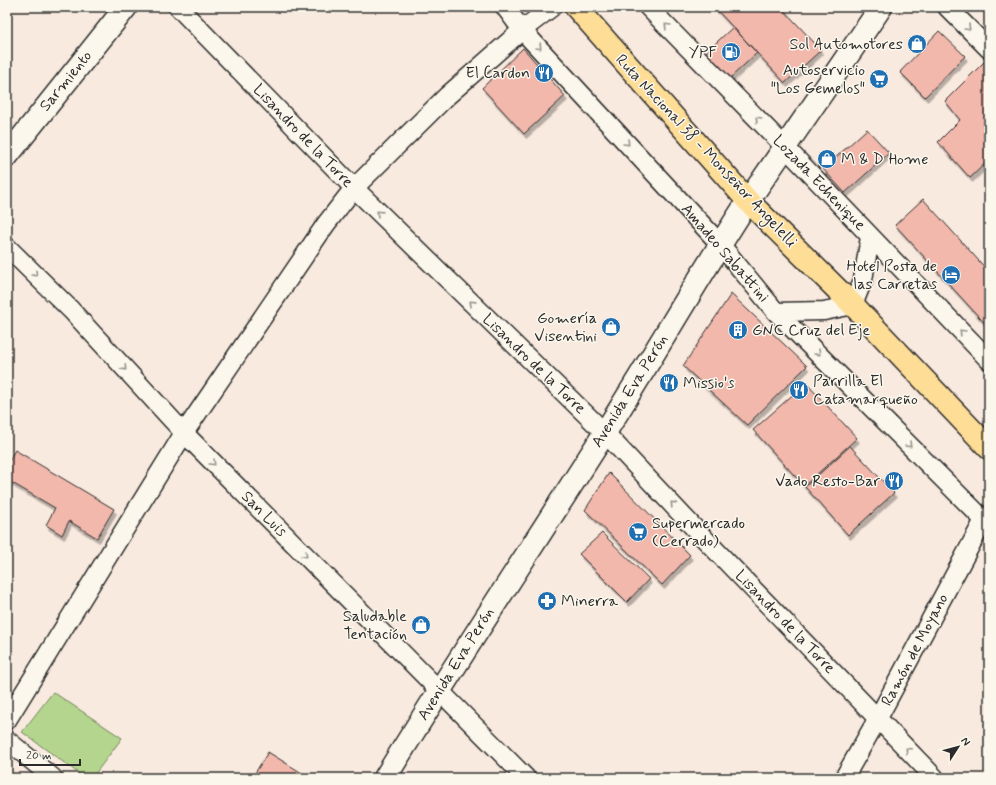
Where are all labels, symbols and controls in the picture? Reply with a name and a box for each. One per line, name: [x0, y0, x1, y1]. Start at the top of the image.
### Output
one-way arrow: [963, 23, 971, 31]
one-way arrow: [665, 24, 672, 31]
shop icon: Sol Automotores: [906, 33, 928, 55]
place label: Sol Automotores: [790, 34, 903, 55]
fuel station icon: YPF: [720, 41, 742, 63]
place label: YPF: [689, 42, 717, 63]
one-way arrow: [534, 43, 541, 50]
street label: Sarmiento: [35, 46, 97, 116]
street label: Ruta Nacional 38 - Monseñor Angelelli: [610, 50, 801, 253]
place label: Autoservicio "Los Gemelos": [771, 60, 865, 99]
restaurant icon: El Cardon: [533, 62, 555, 84]
place label: El Cardon: [466, 63, 530, 84]
supermarket icon: Autoservicio "Los Gemelos": [868, 68, 890, 90]
street label: Lisandro de la Torre: [248, 80, 358, 192]
one-way arrow: [755, 116, 763, 124]
street label: Lozada Echenique: [768, 131, 870, 236]
one-way arrow: [622, 138, 629, 146]
shop icon: M & D Home: [816, 148, 838, 170]
place label: M & D Home: [841, 149, 928, 170]
street label: Amadeo Sabattini: [676, 199, 774, 307]
one-way arrow: [376, 210, 384, 217]
place label: Hotel Posta de las Carretas: [847, 256, 937, 295]
hotel icon: Hotel Posta de las Carretas: [940, 264, 962, 286]
one-way arrow: [30, 269, 38, 277]
one-way arrow: [469, 300, 477, 308]
place label: Gomería Visentini: [534, 308, 597, 347]
street label: Lisandro de la Torre: [478, 309, 590, 419]
shop icon: Gomería Visentini: [600, 316, 622, 338]
building icon: GNC Cruz del Eje: [727, 319, 749, 341]
place label: GNC Cruz del Eje: [752, 320, 870, 341]
one-way arrow: [959, 329, 967, 337]
street label: Avenida Eva Perón: [587, 331, 673, 451]
one-way arrow: [813, 348, 820, 356]
one-way arrow: [120, 363, 127, 371]
place label: Parrilla El Catamarqueño: [813, 371, 918, 410]
restaurant icon: Missio's: [658, 372, 680, 394]
place label: Missio's: [683, 373, 735, 394]
restaurant icon: Parrilla El Catamarqueño: [788, 379, 810, 401]
one-way arrow: [904, 440, 912, 448]
one-way arrow: [209, 458, 216, 466]
restaurant icon: Vado Resto-Bar: [883, 470, 905, 492]
place label: Vado Resto-Bar: [775, 471, 880, 492]
street label: San Luis: [237, 487, 291, 541]
one-way arrow: [670, 501, 677, 509]
place label: Supermercado (Cerrado): [652, 513, 745, 552]
supermarket icon: Supermercado (Cerrado): [627, 521, 649, 543]
one-way arrow: [300, 550, 308, 558]
street label: Lisandro de la Torre: [730, 566, 840, 678]
pharmacy icon: Minerra: [536, 590, 558, 612]
street label: Ramón de Moyano: [876, 590, 954, 710]
place label: Minerra: [561, 591, 619, 612]
street label: Avenida Eva Perón: [413, 604, 499, 724]
place label: Saludable Tentación: [343, 606, 407, 645]
shop icon: Saludable Tentación: [410, 614, 432, 636]
north arrow: [938, 727, 978, 767]
text: N: [957, 735, 973, 749]
scale bar: [20, 741, 80, 767]
one-way arrow: [906, 747, 913, 754]
text: 20 m: [26, 748, 52, 764]

